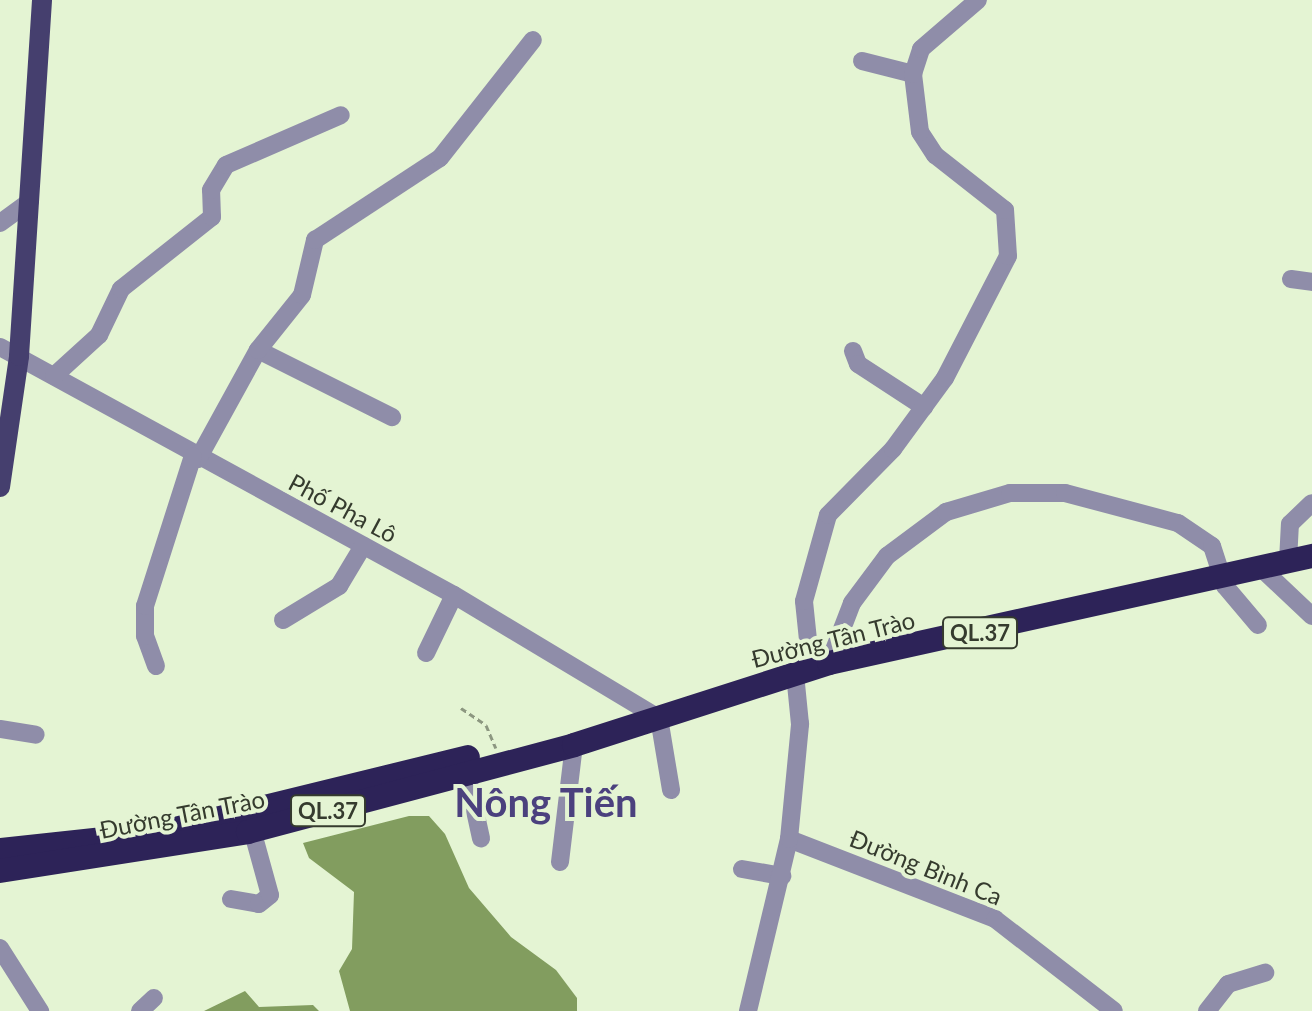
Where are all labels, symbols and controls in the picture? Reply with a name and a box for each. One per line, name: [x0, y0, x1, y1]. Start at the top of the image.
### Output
street label: Phố Pha Lô: [284, 468, 402, 548]
street label: Đường Tân Trào: [747, 605, 919, 673]
road number: QL.37: [942, 615, 1018, 651]
district label: Nông Tiến: [454, 778, 638, 826]
street label: Đường Tân Trào: [96, 784, 268, 844]
road number: QL.37: [290, 793, 366, 829]
street label: Đường Bình Ca: [846, 823, 1006, 911]

